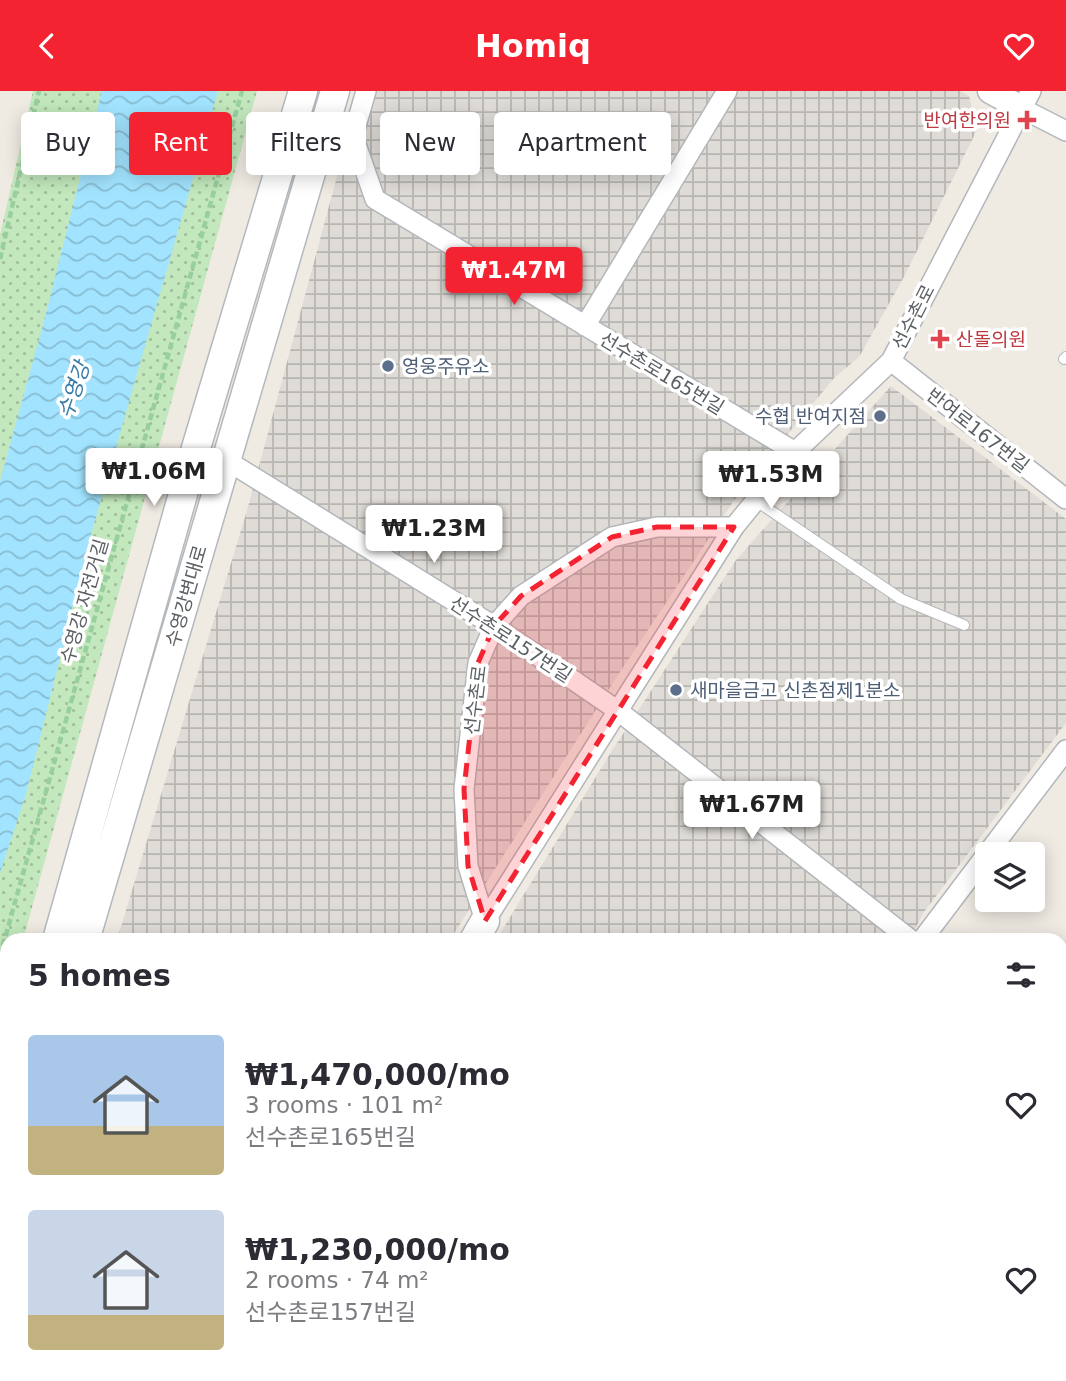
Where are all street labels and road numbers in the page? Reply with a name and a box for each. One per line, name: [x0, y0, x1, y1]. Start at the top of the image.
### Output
street label: 선수촌로: [887, 281, 939, 353]
street label: 선수촌로165번길: [596, 327, 728, 419]
street label: 반여로167번길: [923, 383, 1033, 477]
street label: 수영강 자전거길: [56, 536, 112, 666]
street label: 수영강변대로: [161, 543, 211, 649]
street label: 선수촌로157번길: [446, 591, 576, 687]
street label: 선수촌로: [460, 664, 490, 736]

